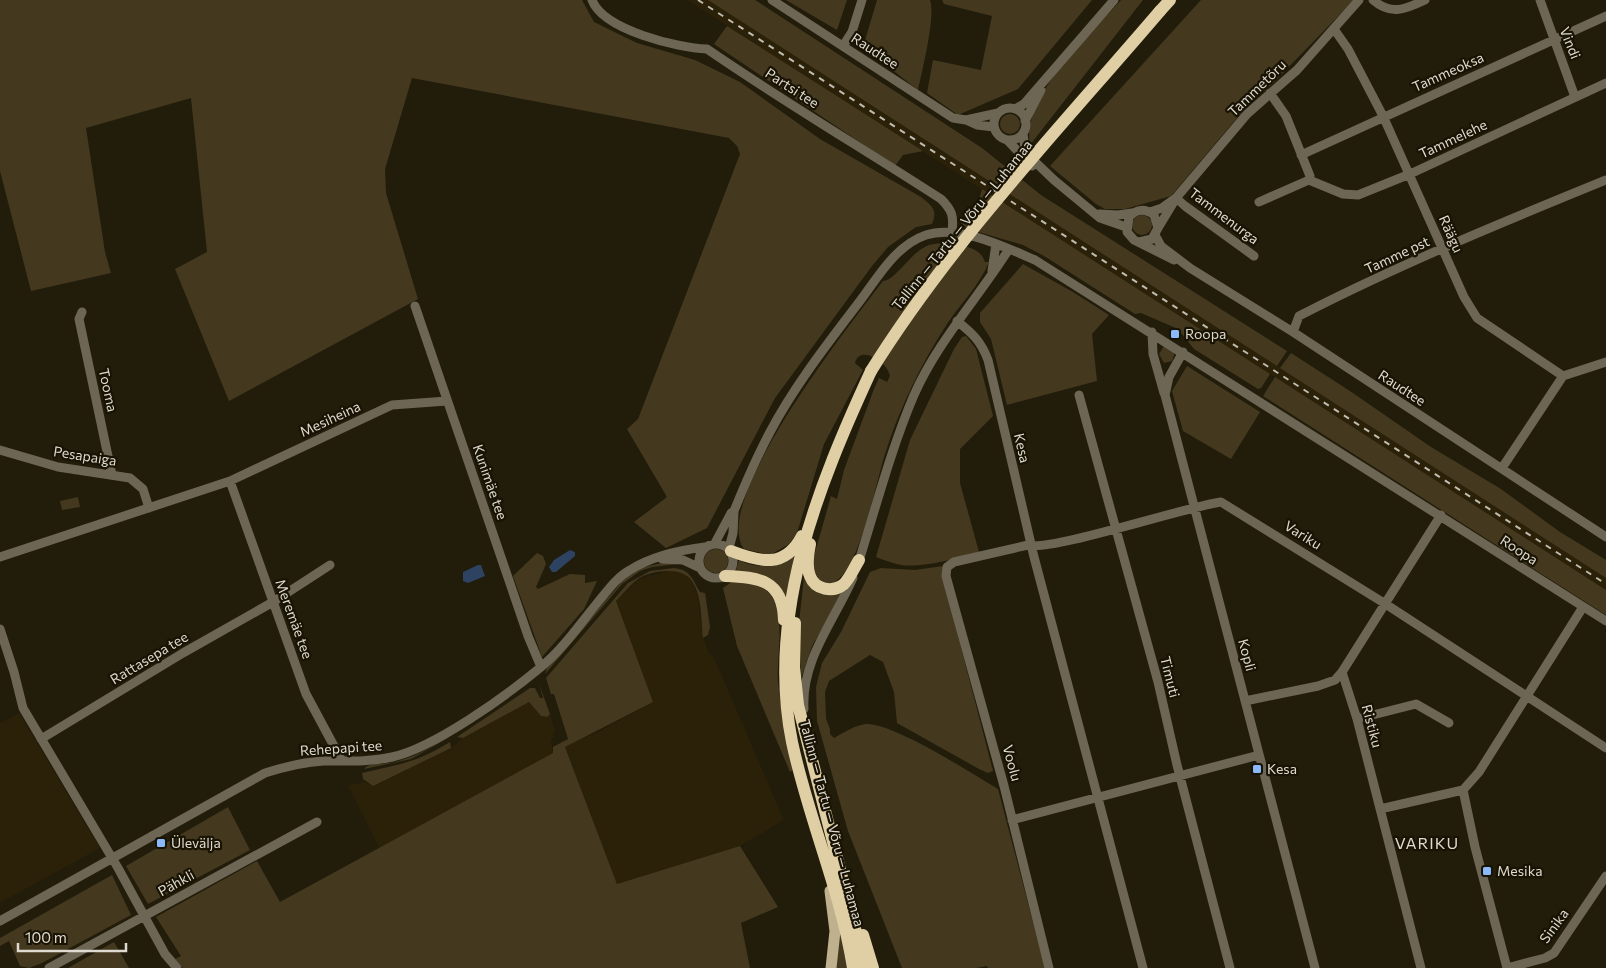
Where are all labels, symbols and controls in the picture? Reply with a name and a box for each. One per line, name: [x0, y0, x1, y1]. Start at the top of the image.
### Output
street label: Vindi: [1556, 24, 1585, 61]
street label: Raudtee: [848, 29, 902, 72]
street label: Tammeoksa: [1409, 48, 1486, 95]
street label: Tammetõru: [1224, 56, 1289, 120]
street label: Partsi tee: [762, 64, 822, 111]
street label: Tammelehe: [1416, 115, 1490, 162]
street label: Tallinn — Tartu — Võru — Luhamaa: [888, 136, 1035, 313]
street label: Tammenurga: [1186, 184, 1263, 247]
street label: Räägu: [1436, 212, 1467, 255]
street label: Tamme pst: [1362, 232, 1432, 277]
place label: Roopa: [1185, 325, 1226, 342]
marker: Roopa: [1169, 328, 1181, 340]
street label: Raudtee: [1375, 366, 1429, 409]
street label: Tooma: [96, 367, 121, 413]
street label: Mesiheina: [297, 397, 363, 440]
street label: Kesa: [1011, 431, 1034, 464]
street label: Pesapaiga: [52, 442, 118, 469]
street label: Kunimäe tee: [470, 442, 511, 522]
street label: Variku: [1281, 517, 1325, 553]
street label: Roopa: [1497, 531, 1541, 568]
street label: Meremäe tee: [272, 577, 317, 661]
street label: Rattasepa tee: [107, 628, 191, 687]
street label: Kopli: [1235, 637, 1260, 673]
street label: Timuti: [1157, 654, 1184, 699]
street label: Ristiku: [1359, 702, 1386, 749]
street label: Tallinn — Tartu — Võru — Luhamaa: [797, 717, 868, 928]
street label: Rehepapi tee: [299, 736, 383, 759]
street label: Voolu: [1000, 743, 1025, 783]
place label: Kesa: [1267, 760, 1297, 777]
marker: Kesa: [1251, 763, 1263, 775]
district label: VARIKU: [1395, 833, 1459, 852]
place label: Ülevälja: [171, 834, 221, 851]
marker: Ülevälja: [155, 837, 167, 849]
place label: Mesika: [1497, 862, 1543, 879]
marker: Mesika: [1481, 865, 1493, 877]
street label: Pähkli: [155, 866, 197, 899]
street label: Sinika: [1535, 905, 1572, 946]
scale bar: [18, 920, 125, 952]
text: 100 m: [25, 928, 67, 946]

